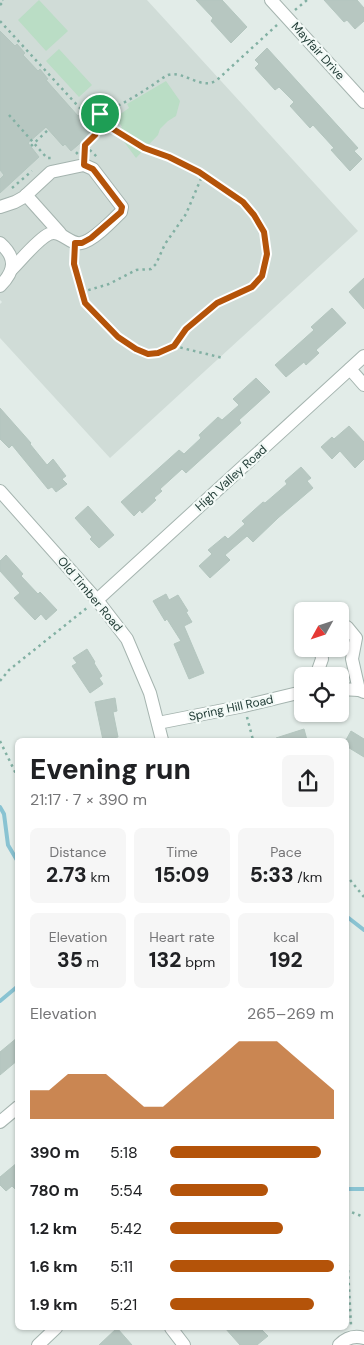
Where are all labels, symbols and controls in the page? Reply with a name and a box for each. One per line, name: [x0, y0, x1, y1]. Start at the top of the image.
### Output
street label: Mayfair Drive: [288, 19, 348, 83]
pin: [79, 93, 121, 135]
icon: arrive: [86, 100, 114, 128]
street label: High Valley Road: [192, 441, 270, 515]
street label: Old Timber Road: [54, 553, 126, 635]
north arrow: [294, 602, 349, 658]
map controls: [294, 602, 349, 722]
button: locate: [294, 667, 349, 722]
street label: Spring Hill Road: [187, 691, 275, 725]
text: Evening run: [30, 751, 191, 788]
button: share: [282, 755, 334, 807]
text: 21:17 · 7 × 390 m: [30, 789, 147, 810]
text: Distance: [50, 843, 106, 861]
text: Time: [166, 843, 198, 861]
text: Pace: [270, 843, 302, 861]
text: 2.73: [46, 861, 87, 889]
text: 15:09: [155, 861, 209, 889]
text: 5:33: [250, 861, 294, 889]
text: km: [87, 868, 110, 886]
text: /km: [294, 868, 322, 886]
text: Elevation: [49, 928, 107, 946]
text: Heart rate: [149, 928, 215, 946]
text: kcal: [273, 928, 299, 946]
text: 35: [57, 946, 83, 974]
text: 132: [149, 946, 181, 974]
text: 192: [269, 946, 303, 974]
text: m: [83, 953, 99, 971]
text: bpm: [181, 953, 215, 971]
text: Elevation: [30, 1003, 97, 1024]
text: 265–269 m: [247, 1003, 334, 1024]
text: 390 m: [30, 1142, 80, 1163]
text: 5:18: [110, 1142, 138, 1163]
text: 780 m: [30, 1180, 79, 1201]
text: 5:54: [110, 1180, 142, 1201]
text: 1.2 km: [30, 1218, 77, 1239]
text: 5:42: [110, 1218, 142, 1239]
text: 1.6 km: [30, 1256, 78, 1277]
text: 5:11: [110, 1256, 133, 1277]
text: 1.9 km: [30, 1294, 78, 1315]
text: 5:21: [110, 1294, 137, 1315]

